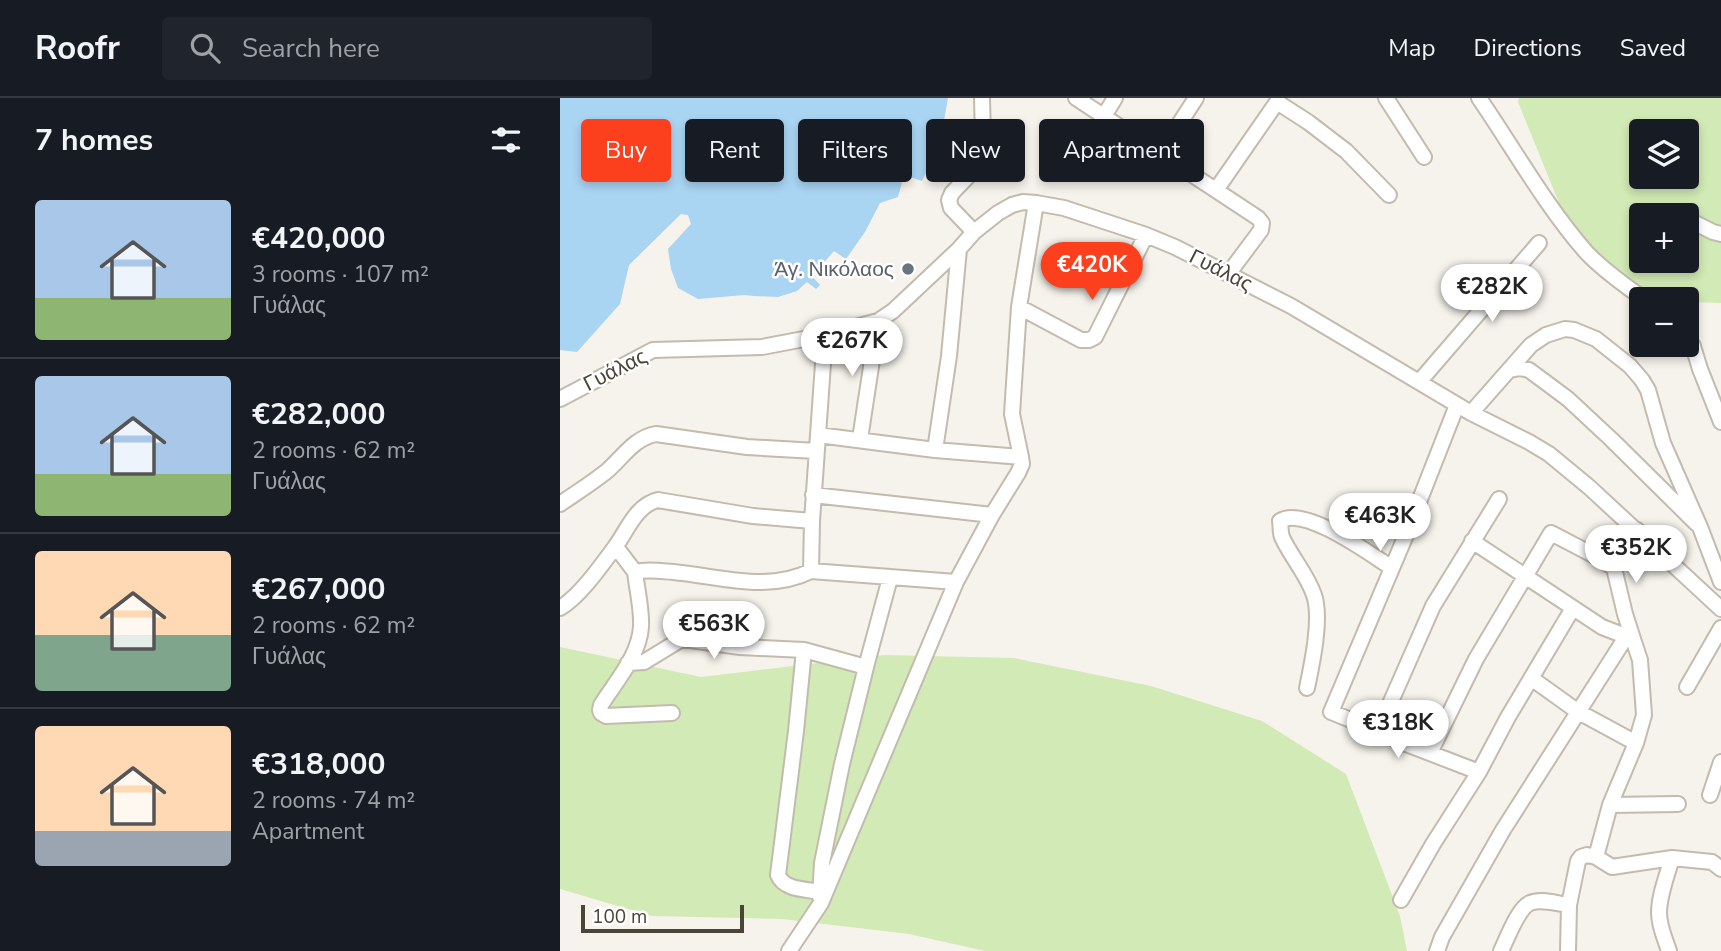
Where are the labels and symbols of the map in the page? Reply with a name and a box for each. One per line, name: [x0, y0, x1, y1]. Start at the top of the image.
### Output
pin: €420K: [1043, 242, 1141, 302]
street label: Γυάλας: [1185, 242, 1257, 298]
place label: Άγ. Νικόλαος: [774, 255, 894, 283]
marker: Άγ. Νικόλαος: [900, 261, 916, 277]
pin: €282K: [1443, 264, 1541, 324]
pin: €267K: [803, 318, 901, 378]
street label: Γυάλας: [579, 342, 651, 398]
pin: €463K: [1331, 494, 1429, 553]
pin: €352K: [1587, 526, 1685, 585]
pin: €563K: [665, 602, 763, 661]
pin: €318K: [1349, 700, 1447, 760]
scale bar: [581, 902, 744, 934]

